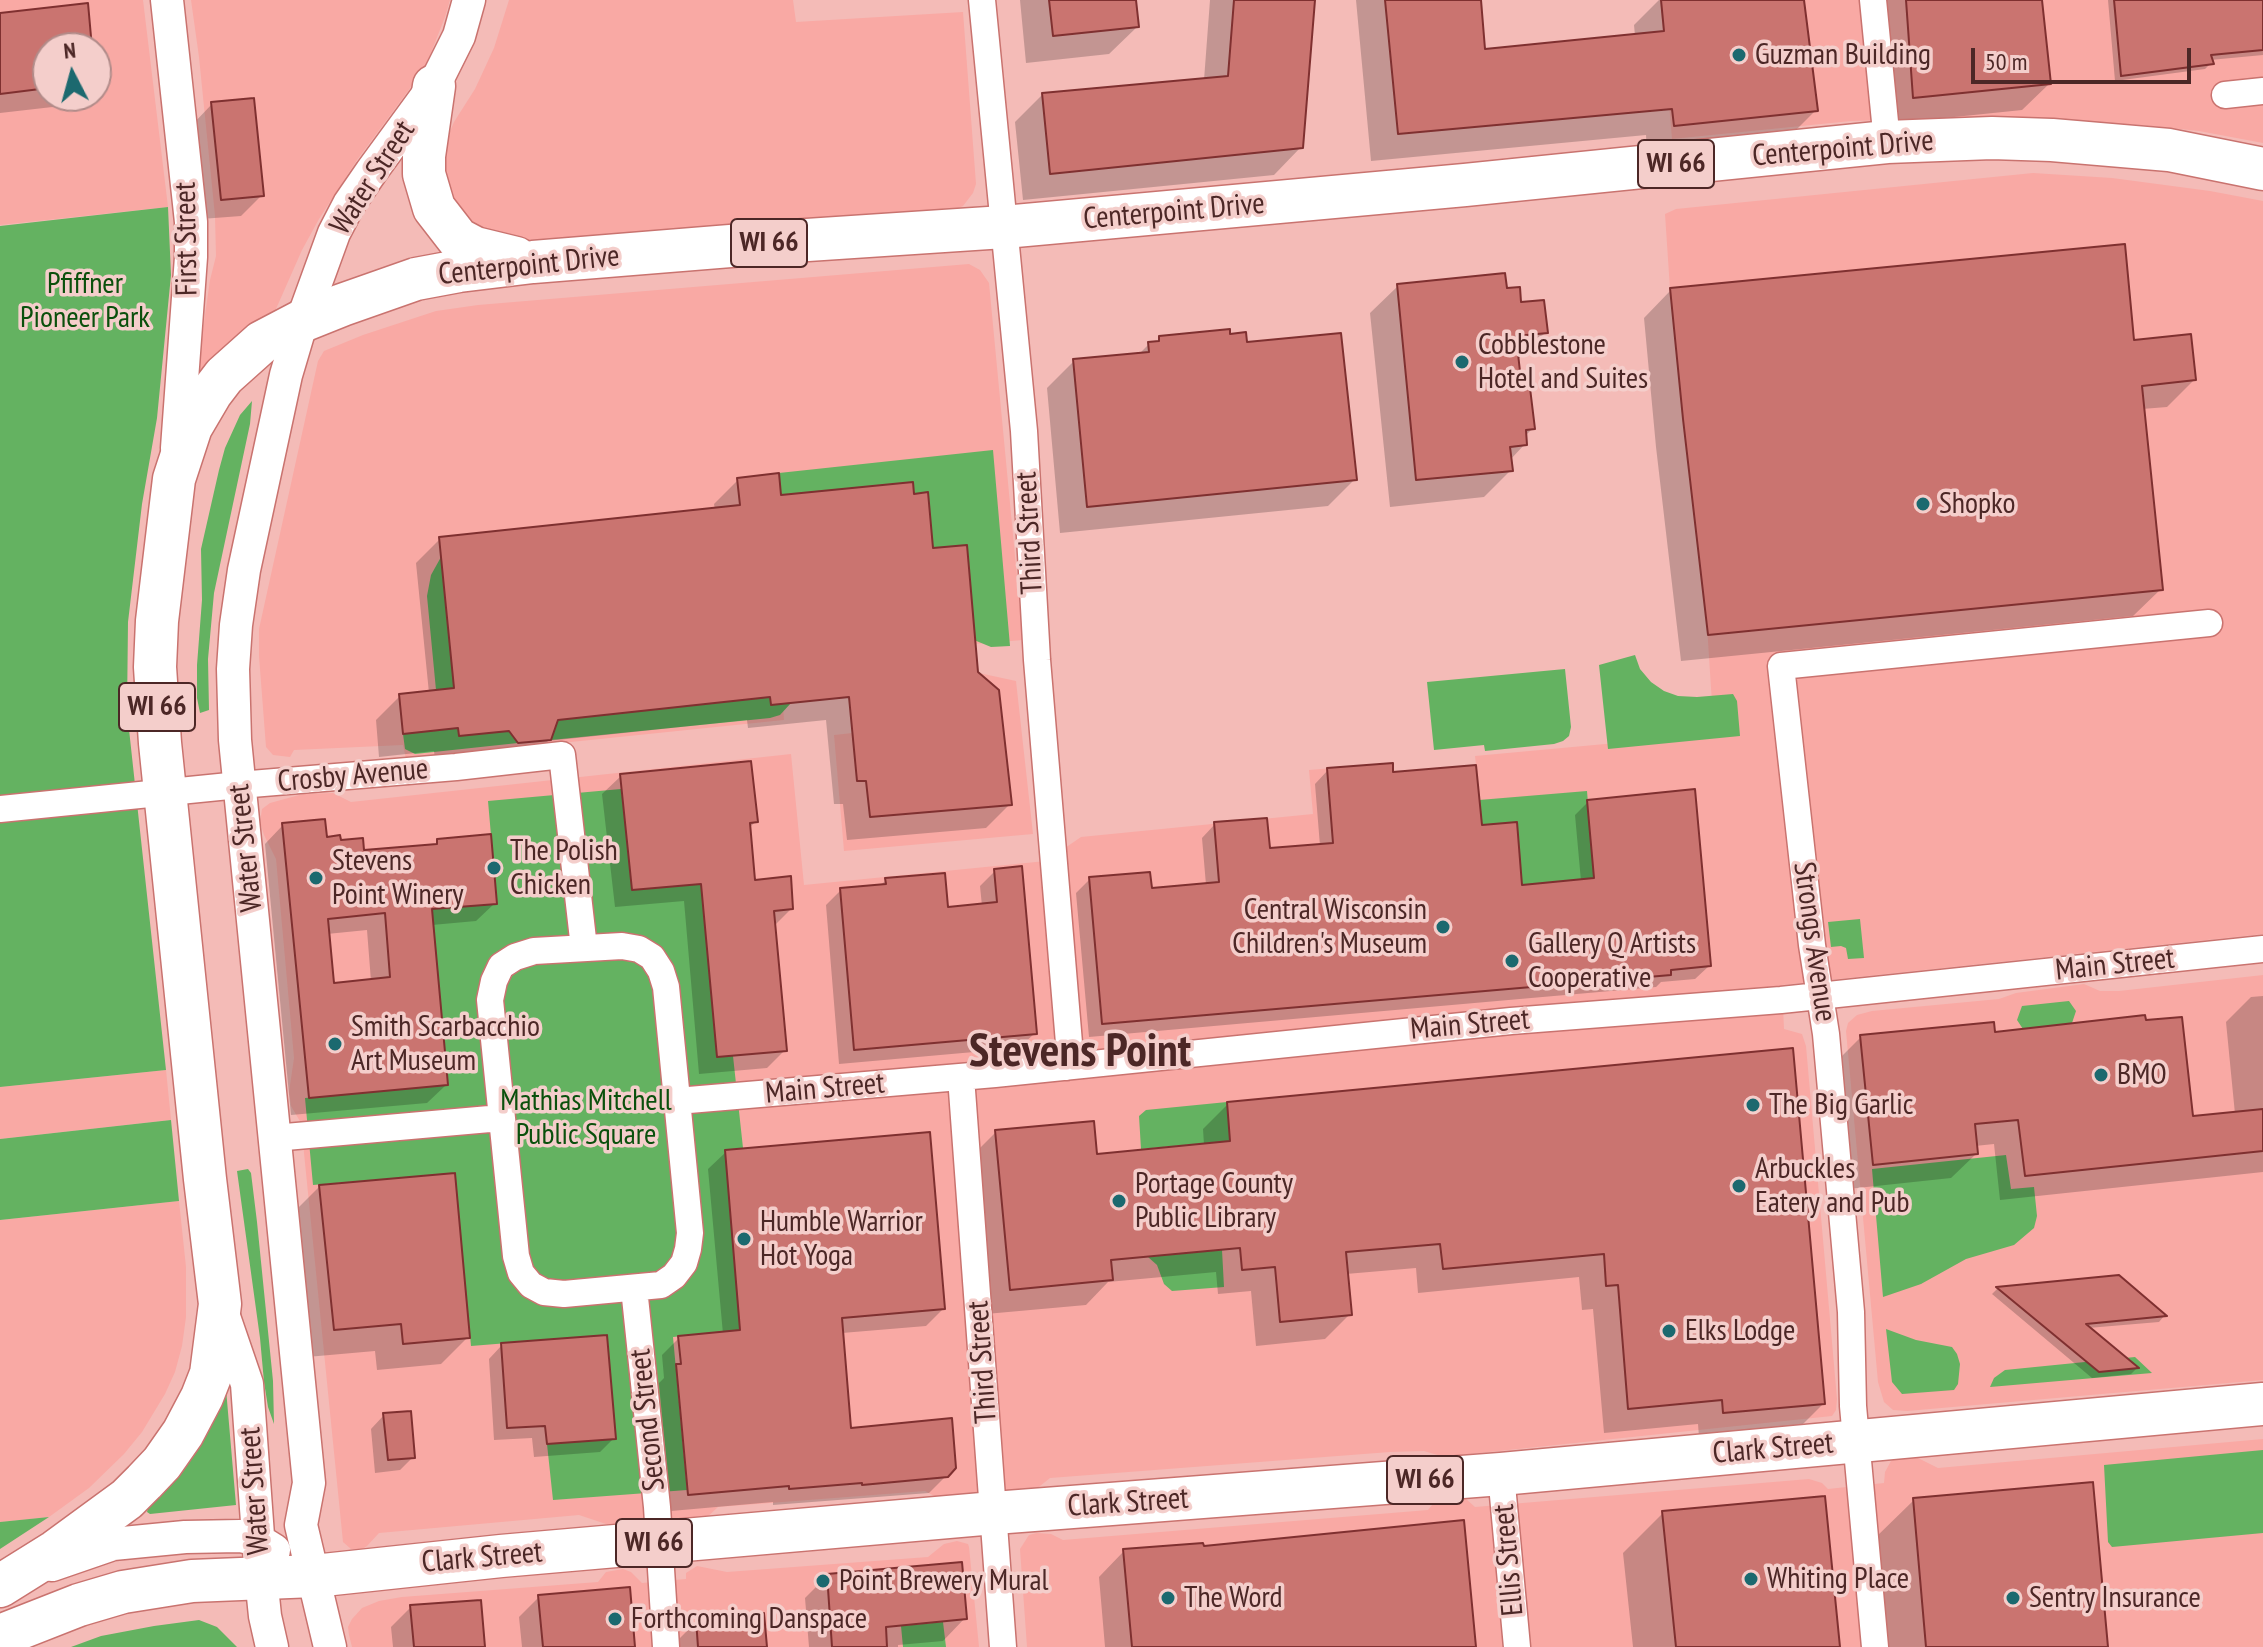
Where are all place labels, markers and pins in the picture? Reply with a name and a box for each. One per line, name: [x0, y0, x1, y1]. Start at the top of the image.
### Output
place label: Guzman Building: [1755, 37, 1931, 73]
marker: Guzman Building: [1730, 46, 1748, 64]
place label: Cobblestone Hotel and Suites: [1478, 327, 1648, 398]
marker: Cobblestone Hotel and Suites: [1453, 353, 1471, 371]
place label: Shopko: [1939, 486, 2015, 522]
marker: Shopko: [1914, 495, 1932, 513]
place label: The Polish Chicken: [510, 833, 618, 904]
place label: Stevens Point Winery: [332, 843, 464, 914]
marker: The Polish Chicken: [485, 859, 503, 877]
marker: Stevens Point Winery: [307, 869, 325, 887]
place label: Central Wisconsin Children's Museum: [1232, 892, 1427, 962]
marker: Central Wisconsin Children's Museum: [1434, 918, 1452, 936]
place label: Gallery Q Artists Cooperative: [1528, 926, 1696, 996]
marker: Gallery Q Artists Cooperative: [1503, 952, 1521, 970]
place label: Smith Scarbacchio Art Museum: [351, 1009, 540, 1080]
marker: Smith Scarbacchio Art Museum: [326, 1035, 344, 1053]
place label: BMO: [2117, 1057, 2167, 1093]
marker: BMO: [2092, 1066, 2110, 1084]
place label: The Big Garlic: [1769, 1087, 1913, 1123]
marker: The Big Garlic: [1744, 1096, 1762, 1114]
place label: Arbuckles Eatery and Pub: [1755, 1151, 1909, 1222]
place label: Portage County Public Library: [1135, 1166, 1293, 1236]
marker: Arbuckles Eatery and Pub: [1730, 1177, 1748, 1195]
marker: Portage County Public Library: [1110, 1192, 1128, 1210]
place label: Humble Warrior Hot Yoga: [760, 1204, 923, 1274]
marker: Humble Warrior Hot Yoga: [735, 1230, 753, 1248]
place label: Elks Lodge: [1685, 1313, 1795, 1349]
marker: Elks Lodge: [1660, 1322, 1678, 1340]
place label: Whiting Place: [1767, 1561, 1909, 1597]
place label: Point Brewery Mural: [839, 1563, 1048, 1599]
marker: Whiting Place: [1742, 1570, 1760, 1588]
marker: Point Brewery Mural: [814, 1572, 832, 1590]
place label: The Word: [1184, 1580, 1283, 1616]
place label: Sentry Insurance: [2029, 1580, 2201, 1616]
marker: The Word: [1159, 1589, 1177, 1607]
marker: Sentry Insurance: [2004, 1589, 2022, 1607]
place label: Forthcoming Danspace: [631, 1601, 867, 1637]
marker: Forthcoming Danspace: [606, 1610, 624, 1628]

